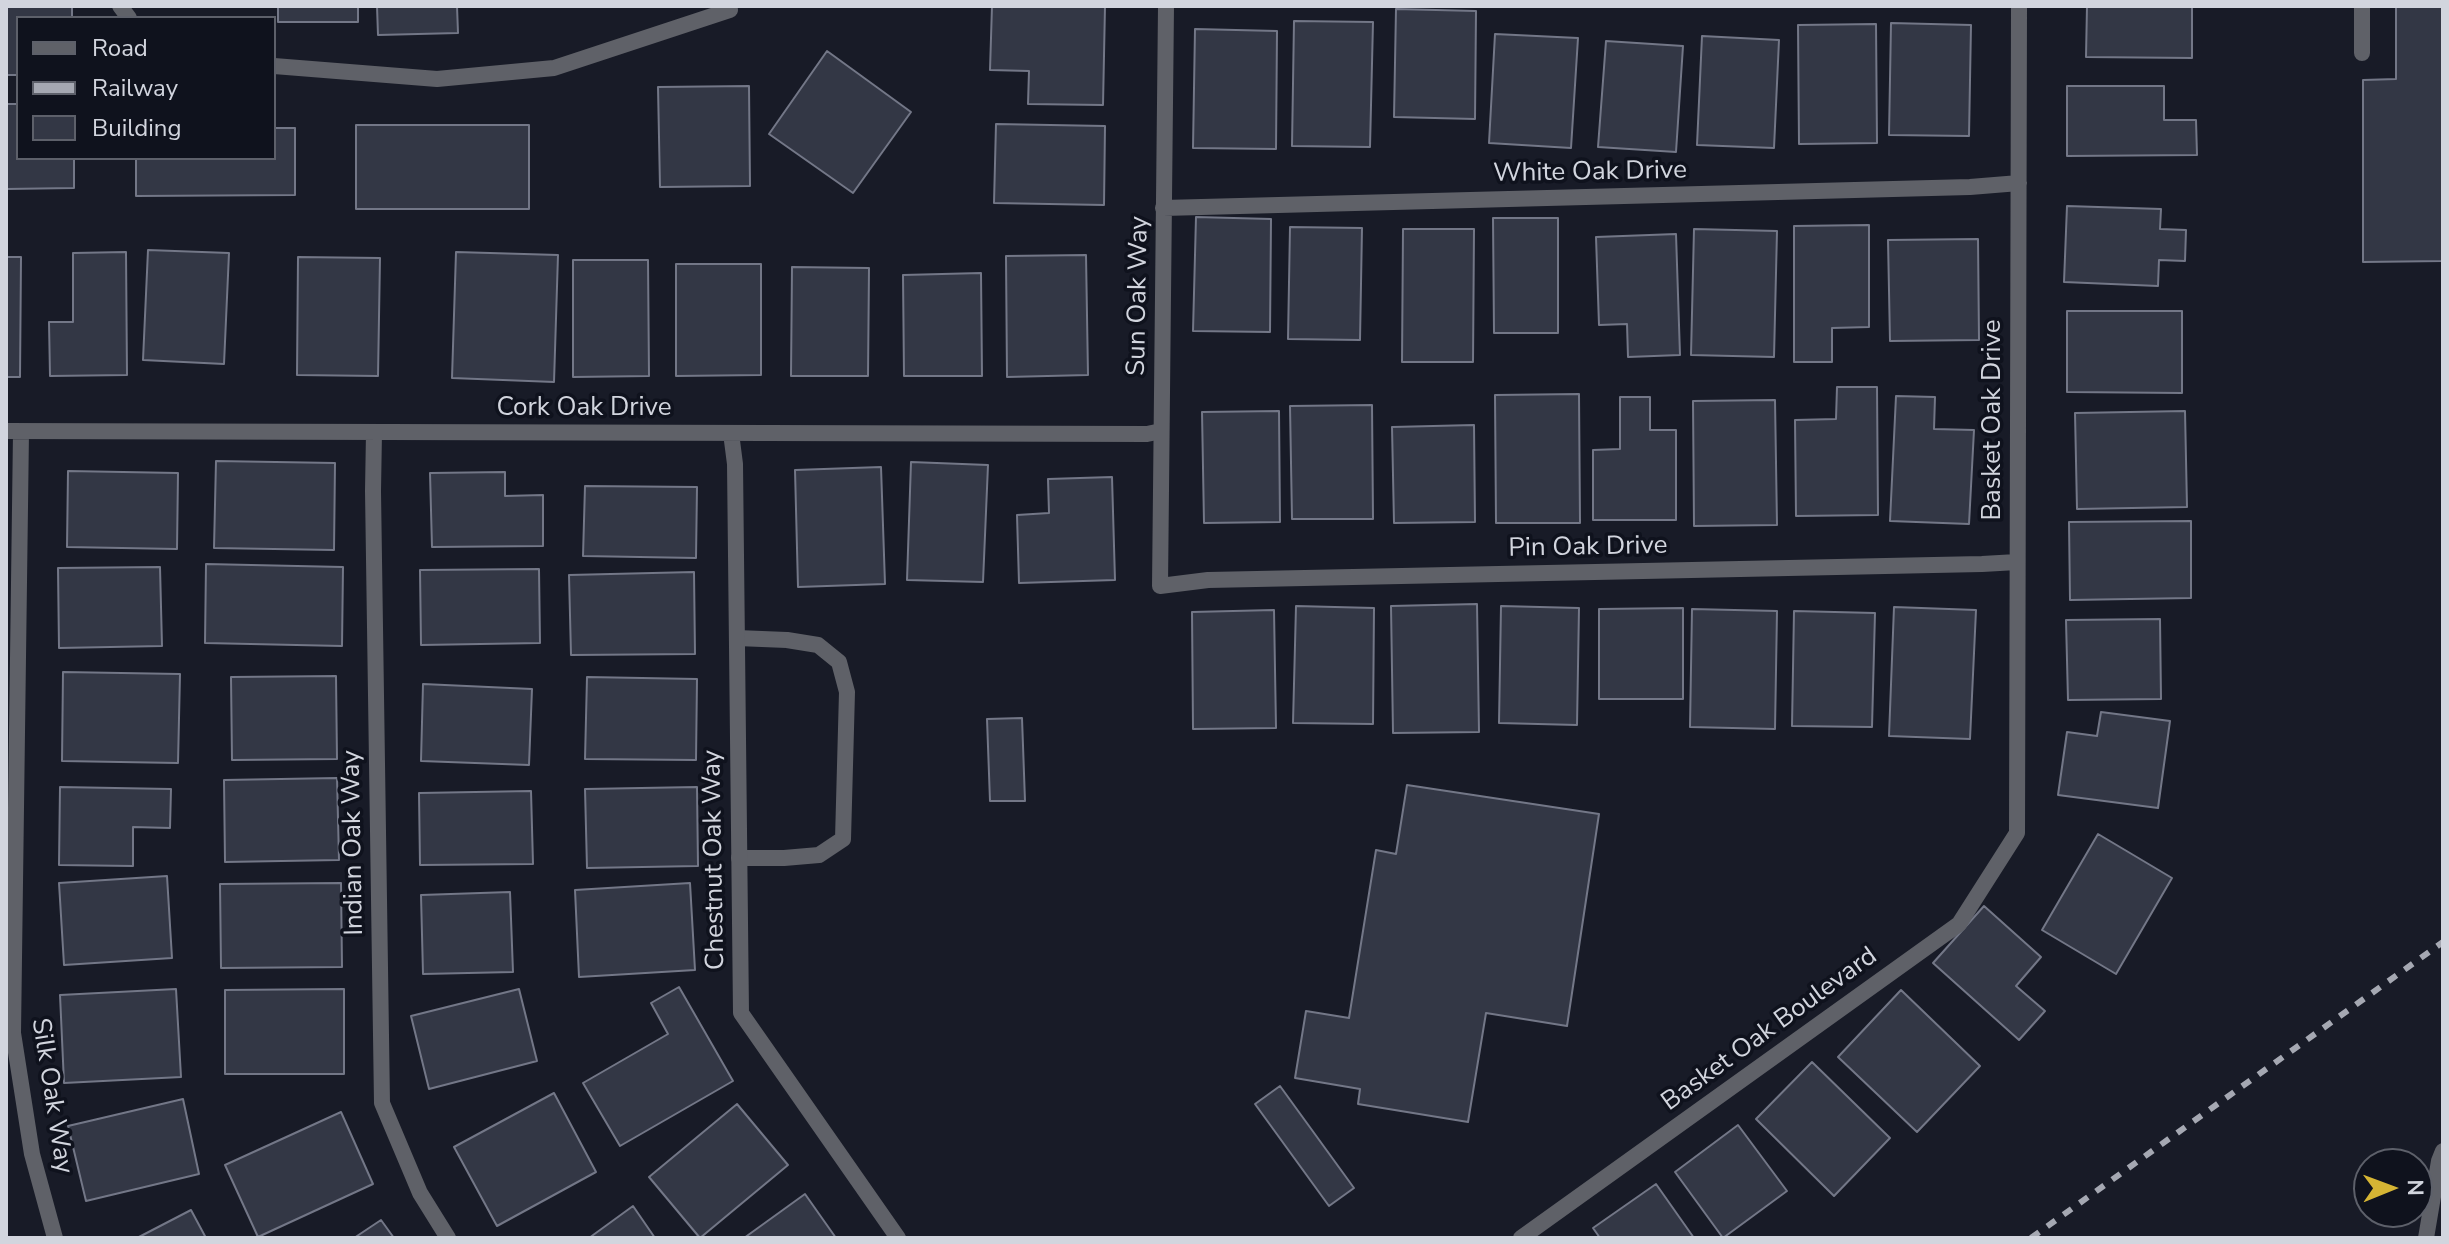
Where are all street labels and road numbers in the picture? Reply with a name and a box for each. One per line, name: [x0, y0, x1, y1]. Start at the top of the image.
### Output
street label: White Oak Drive: [1493, 156, 1687, 190]
street label: Sun Oak Way: [1122, 216, 1156, 376]
street label: Basket Oak Drive: [1978, 319, 2010, 521]
street label: Cork Oak Drive: [496, 393, 672, 425]
street label: Pin Oak Drive: [1508, 531, 1668, 565]
street label: Indian Oak Way: [337, 750, 371, 936]
street label: Chestnut Oak Way: [697, 750, 733, 970]
street label: Basket Oak Boulevard: [1656, 941, 1884, 1119]
street label: Silk Oak Way: [23, 1016, 79, 1176]

